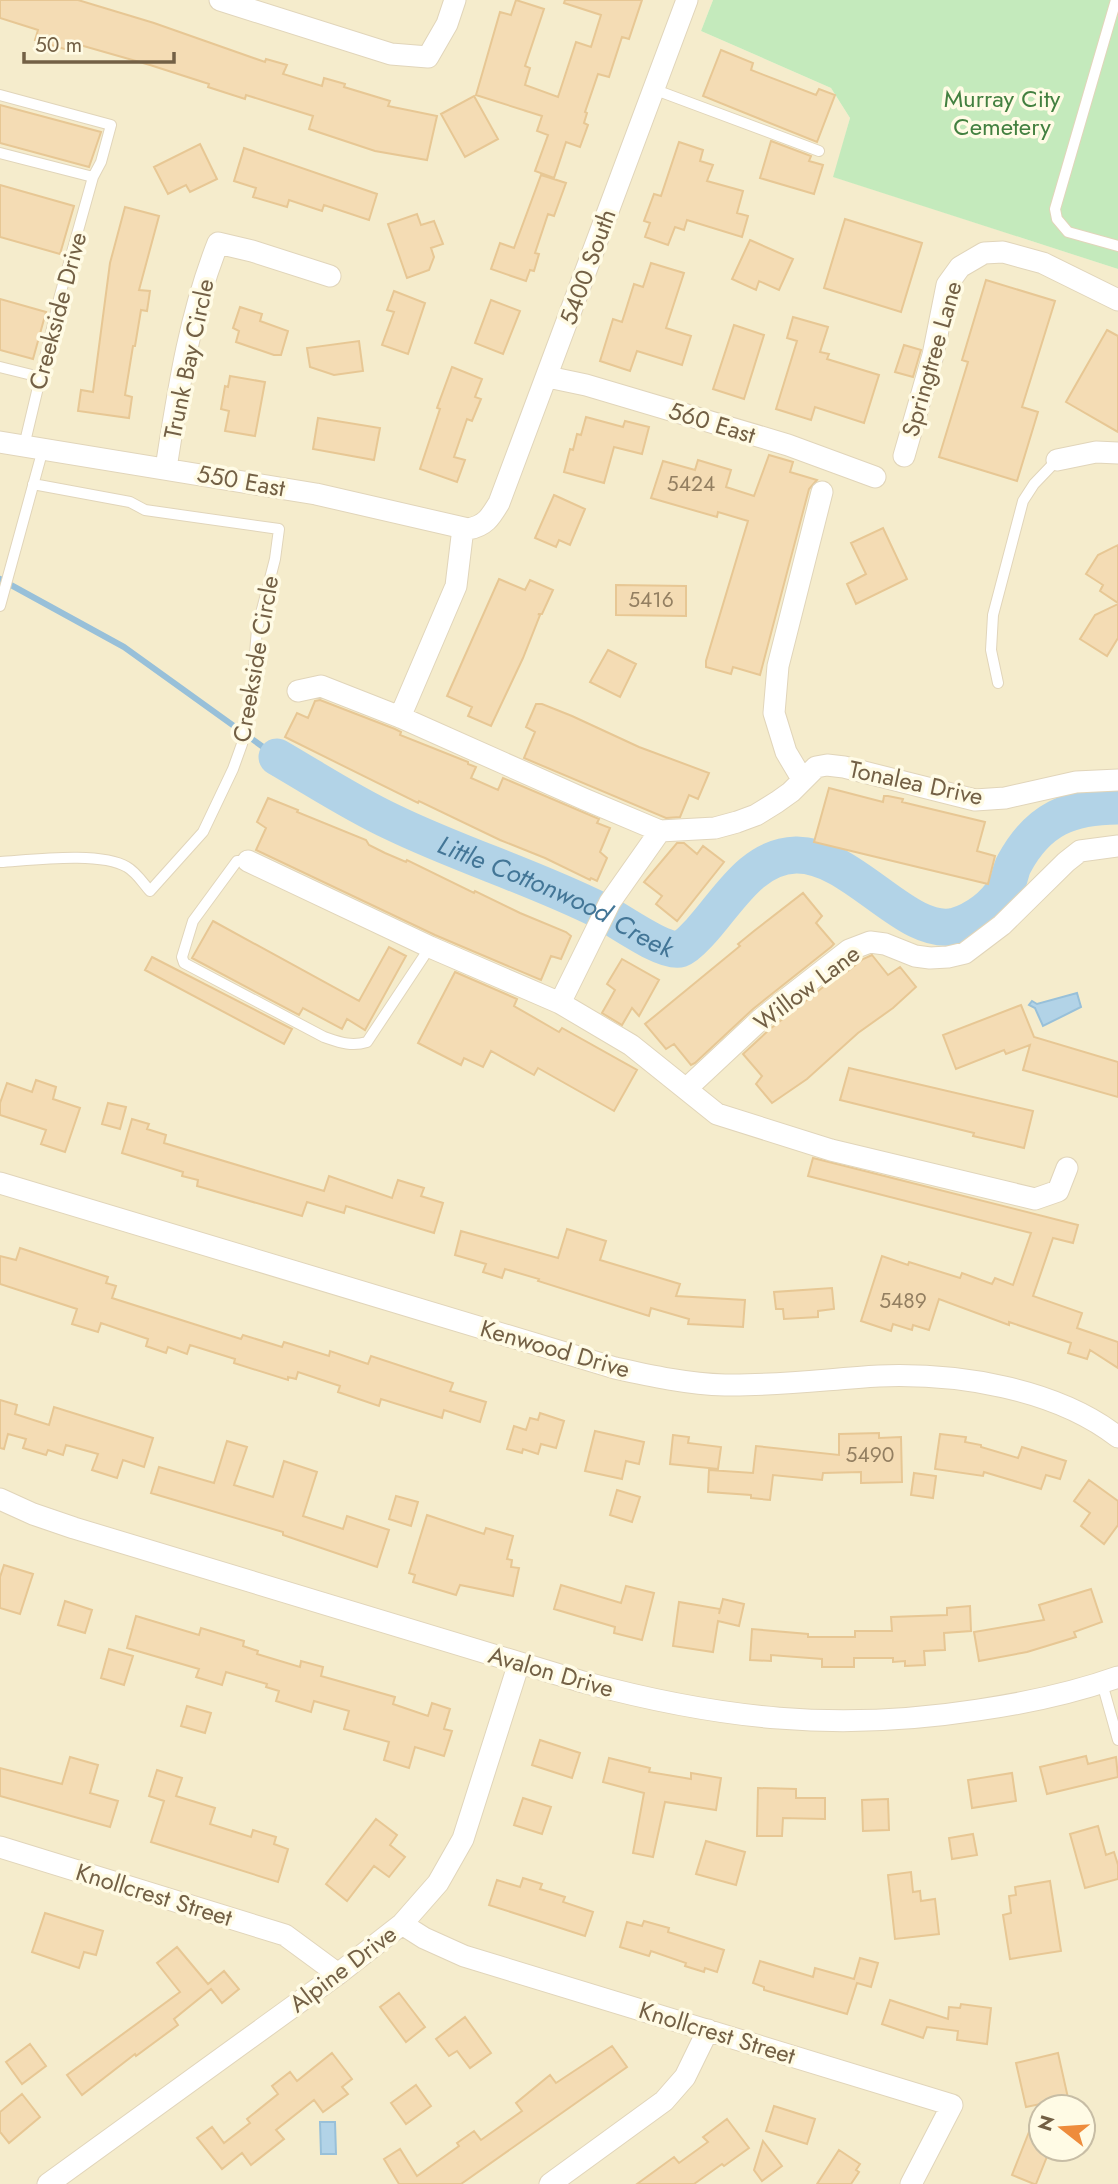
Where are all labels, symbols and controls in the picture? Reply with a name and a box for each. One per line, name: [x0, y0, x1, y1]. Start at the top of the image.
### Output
scale bar: [24, 21, 175, 65]
text: 50 m: [35, 30, 82, 60]
park label: Murray City Cemetery: [944, 81, 1061, 144]
street label: 5400 South: [550, 204, 625, 330]
street label: Creekside Drive: [20, 228, 95, 394]
street label: Trunk Bay Circle: [154, 276, 223, 442]
street label: Springtree Lane: [893, 277, 970, 441]
street label: 560 East: [664, 393, 760, 452]
street label: 550 East: [194, 456, 288, 505]
house number: 5424: [667, 469, 715, 499]
street label: Creekside Circle: [224, 573, 287, 745]
house number: 5416: [628, 585, 674, 615]
street label: Tonalea Drive: [846, 751, 986, 814]
water label: Little Cottonwood Creek: [432, 826, 680, 968]
street label: Willow Lane: [746, 936, 867, 1039]
house number: 5489: [879, 1286, 927, 1316]
street label: Kenwood Drive: [476, 1310, 634, 1387]
house number: 5490: [846, 1440, 894, 1470]
street label: Avalon Drive: [485, 1637, 618, 1706]
street label: Knollcrest Street: [72, 1854, 237, 1935]
street label: Alpine Drive: [282, 1916, 404, 2021]
street label: Knollcrest Street: [635, 1992, 800, 2073]
north arrow: [1027, 2093, 1097, 2163]
text: N: [1031, 2112, 1061, 2134]

